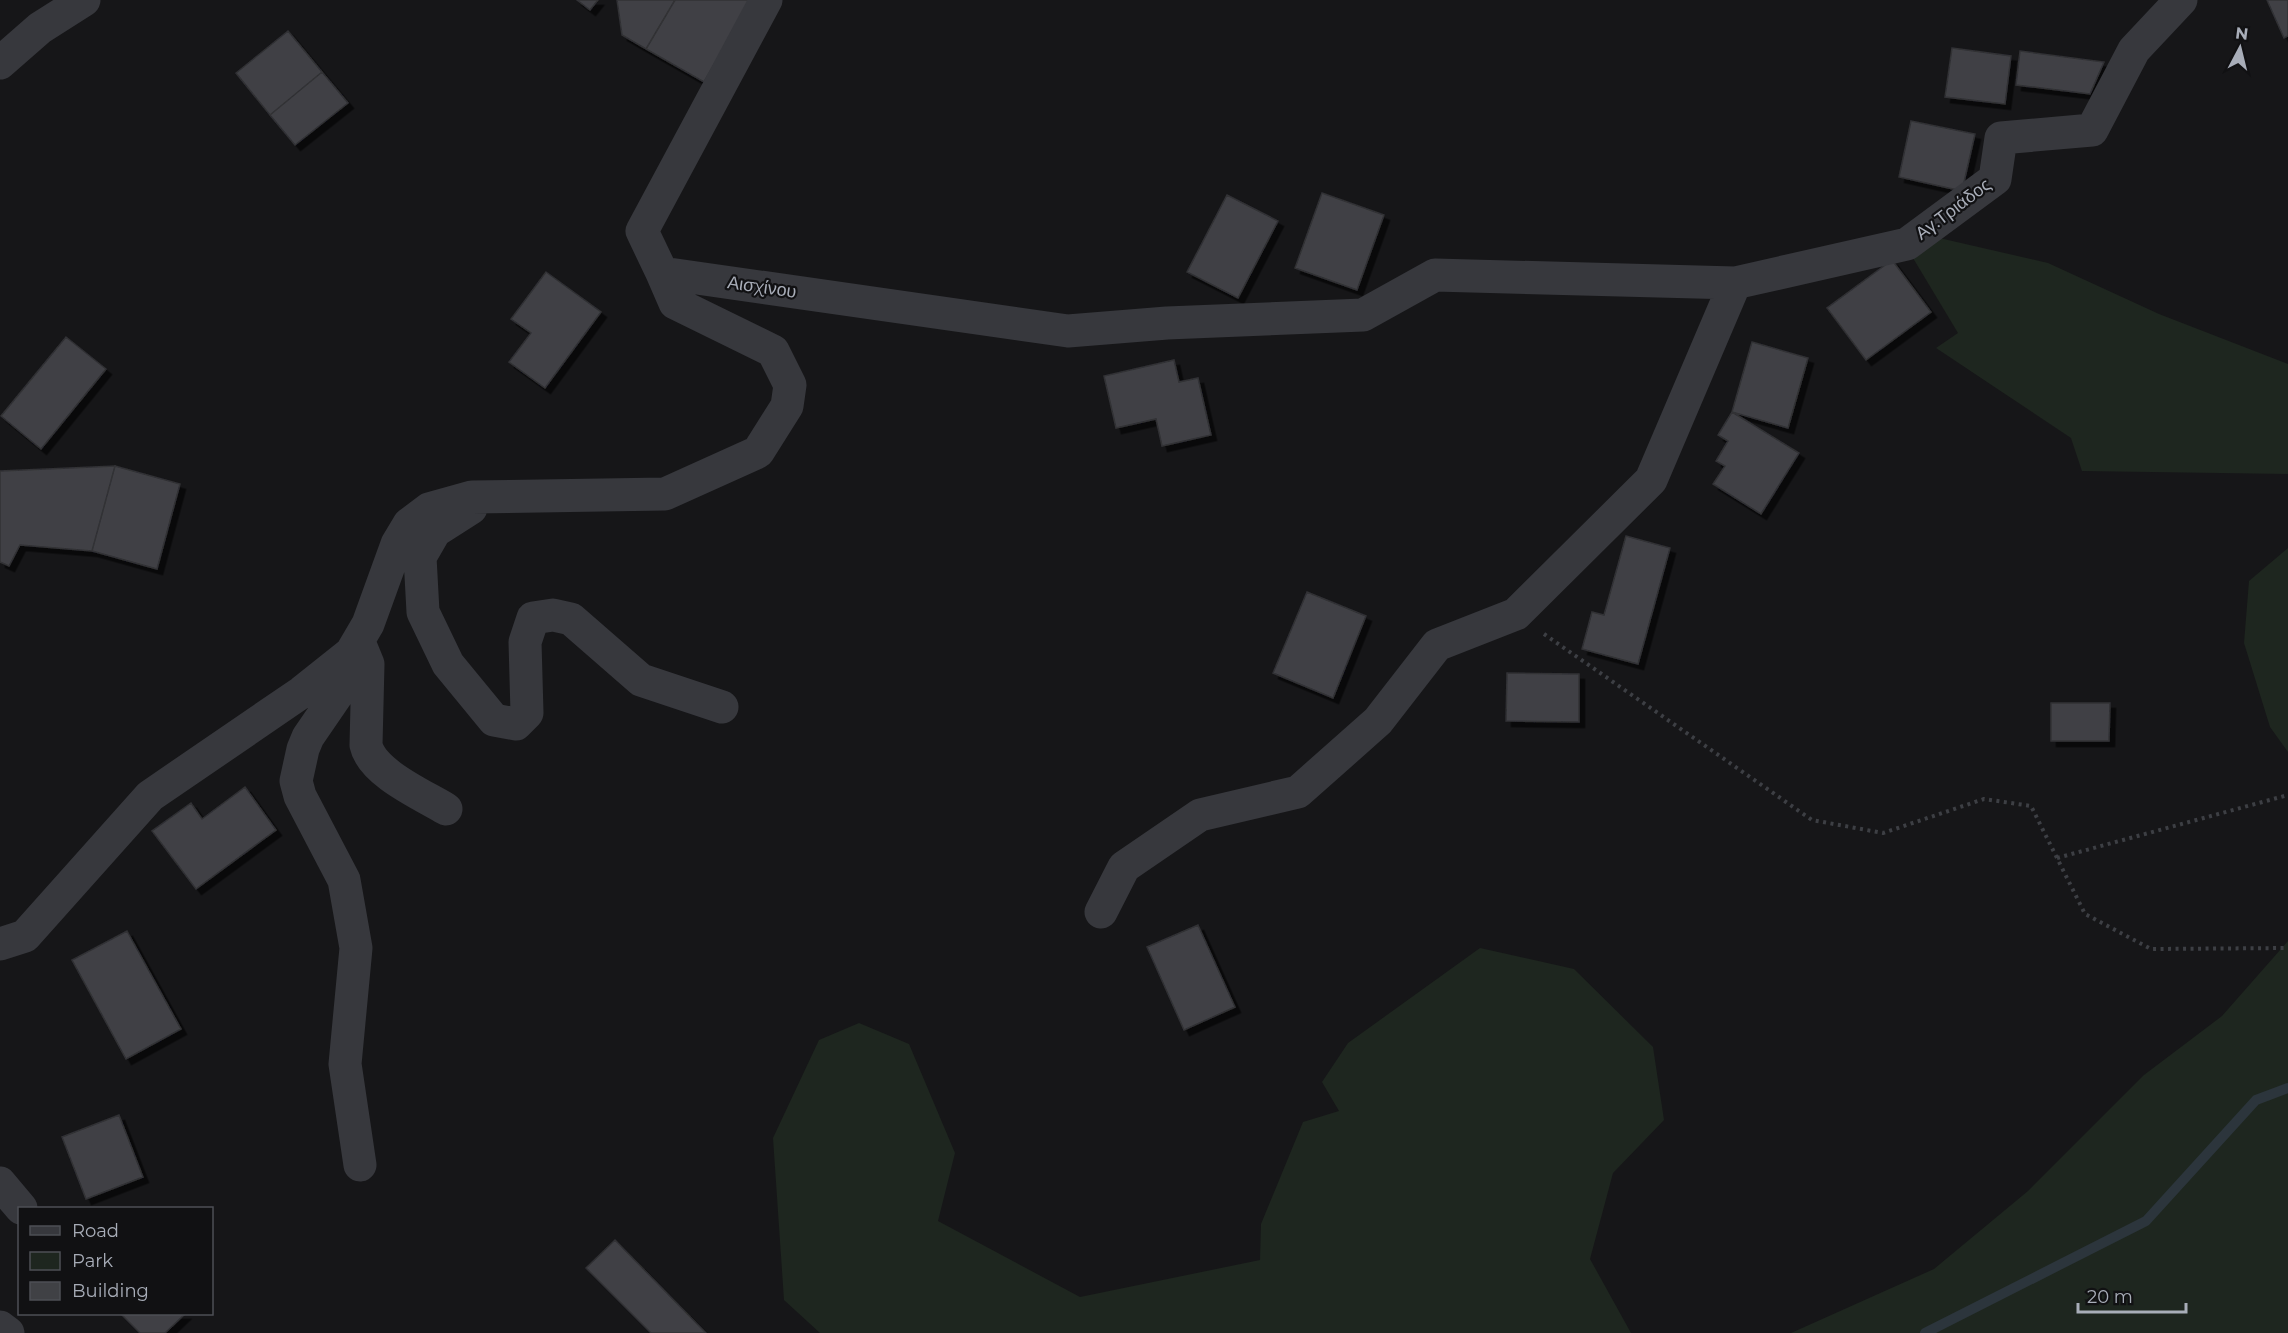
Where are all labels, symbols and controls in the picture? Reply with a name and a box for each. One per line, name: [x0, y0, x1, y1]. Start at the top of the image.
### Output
north arrow: [2210, 18, 2270, 78]
text: N: [2234, 23, 2249, 44]
street label: Αγ.Τριάδος: [1911, 173, 1995, 245]
street label: Αισχίνου: [726, 271, 798, 303]
legend: [18, 1207, 213, 1315]
text: Road: [72, 1220, 119, 1242]
text: Park: [72, 1250, 113, 1272]
scale bar: [2078, 1276, 2186, 1314]
text: Building: [72, 1280, 149, 1302]
text: 20 m: [2087, 1286, 2133, 1308]

